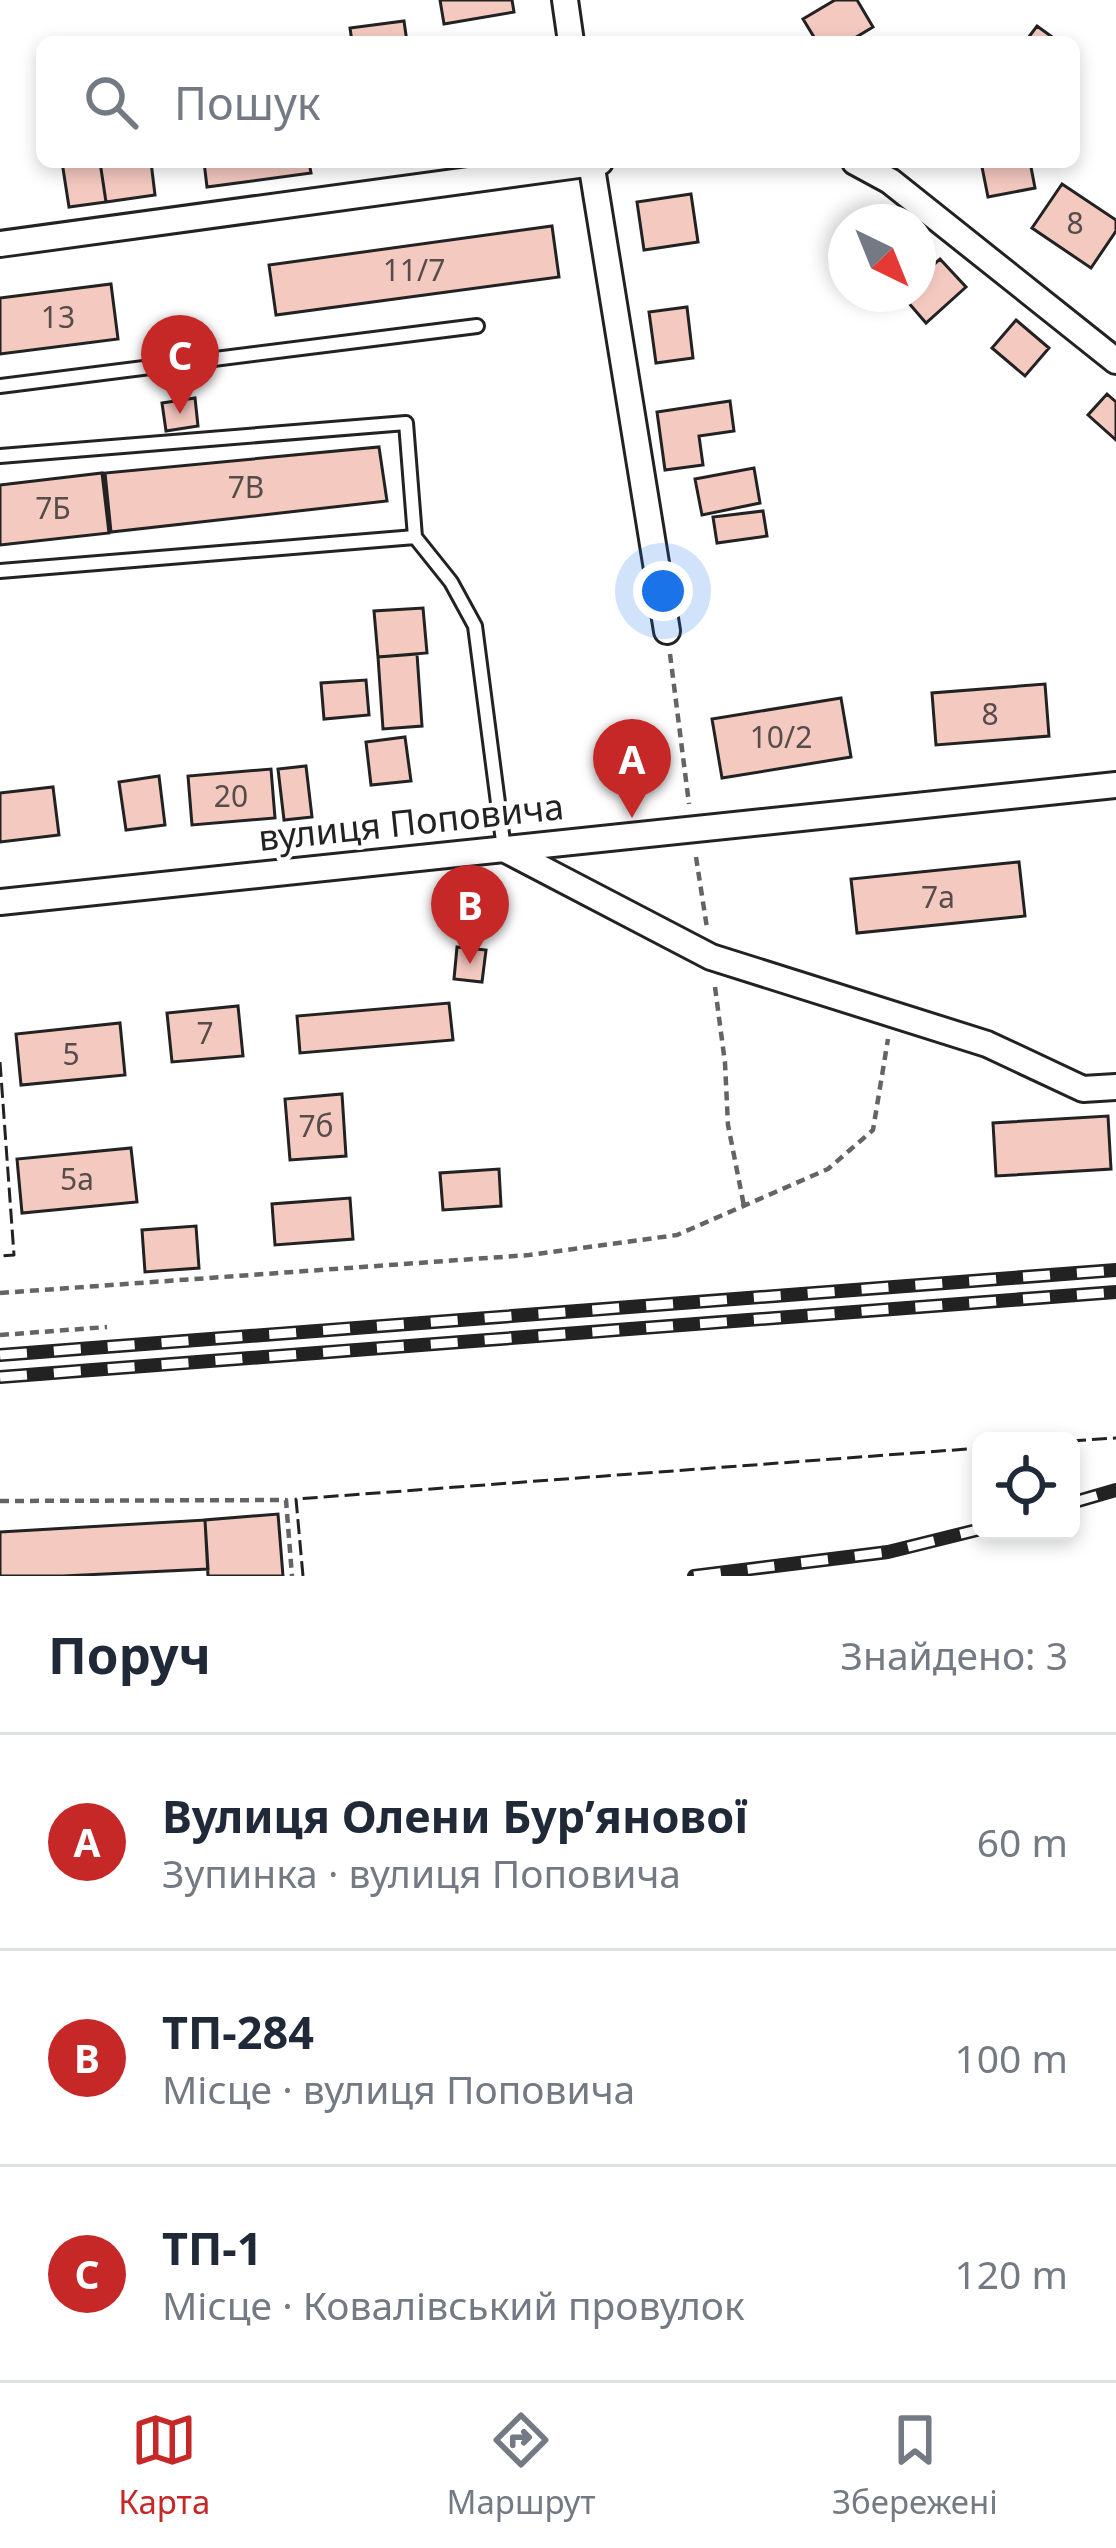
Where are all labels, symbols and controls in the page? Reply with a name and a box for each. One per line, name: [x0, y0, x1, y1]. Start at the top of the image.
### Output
search box: [36, 36, 1080, 168]
icon: search: [78, 69, 144, 135]
text: Пошук: [174, 72, 321, 133]
house number: 8: [1066, 202, 1084, 243]
north arrow: [828, 204, 936, 312]
house number: 11/7: [383, 249, 445, 290]
house number: 13: [41, 296, 75, 337]
pin: C: [141, 315, 219, 414]
house number: 7В: [228, 466, 264, 507]
house number: 7Б: [35, 487, 71, 528]
your location: [633, 561, 693, 621]
house number: 8: [981, 693, 999, 734]
house number: 10/2: [750, 716, 812, 757]
pin: A: [593, 719, 671, 818]
house number: 20: [214, 775, 248, 816]
street label: вулиця Поповича: [256, 781, 566, 862]
pin: B: [431, 865, 509, 964]
house number: 7а: [921, 876, 955, 917]
house number: 7: [196, 1012, 214, 1053]
house number: 5: [62, 1033, 80, 1074]
house number: 7б: [298, 1105, 334, 1146]
house number: 5а: [60, 1158, 94, 1199]
map controls: [972, 1432, 1080, 1540]
button: locate: [972, 1432, 1080, 1540]
text: Поруч: [48, 1619, 211, 1689]
text: Знайдено: 3: [840, 1628, 1068, 1681]
text: Вулиця Олени Бур’янової: [162, 1785, 748, 1846]
text: A: [74, 1815, 101, 1868]
text: 60 m: [977, 1815, 1068, 1868]
text: Зупинка · вулиця Поповича: [162, 1846, 681, 1899]
text: ТП-284: [162, 2001, 314, 2062]
text: B: [74, 2031, 100, 2084]
text: 100 m: [954, 2031, 1068, 2084]
text: Місце · вулиця Поповича: [162, 2062, 635, 2115]
text: ТП-1: [162, 2217, 262, 2278]
text: C: [74, 2247, 100, 2300]
text: 120 m: [954, 2247, 1068, 2300]
text: Місце · Ковалівський провулок: [162, 2278, 745, 2331]
tab: Карта: [118, 2407, 210, 2524]
tab: Маршрут: [447, 2407, 596, 2524]
tab: Збережені: [832, 2407, 998, 2524]

